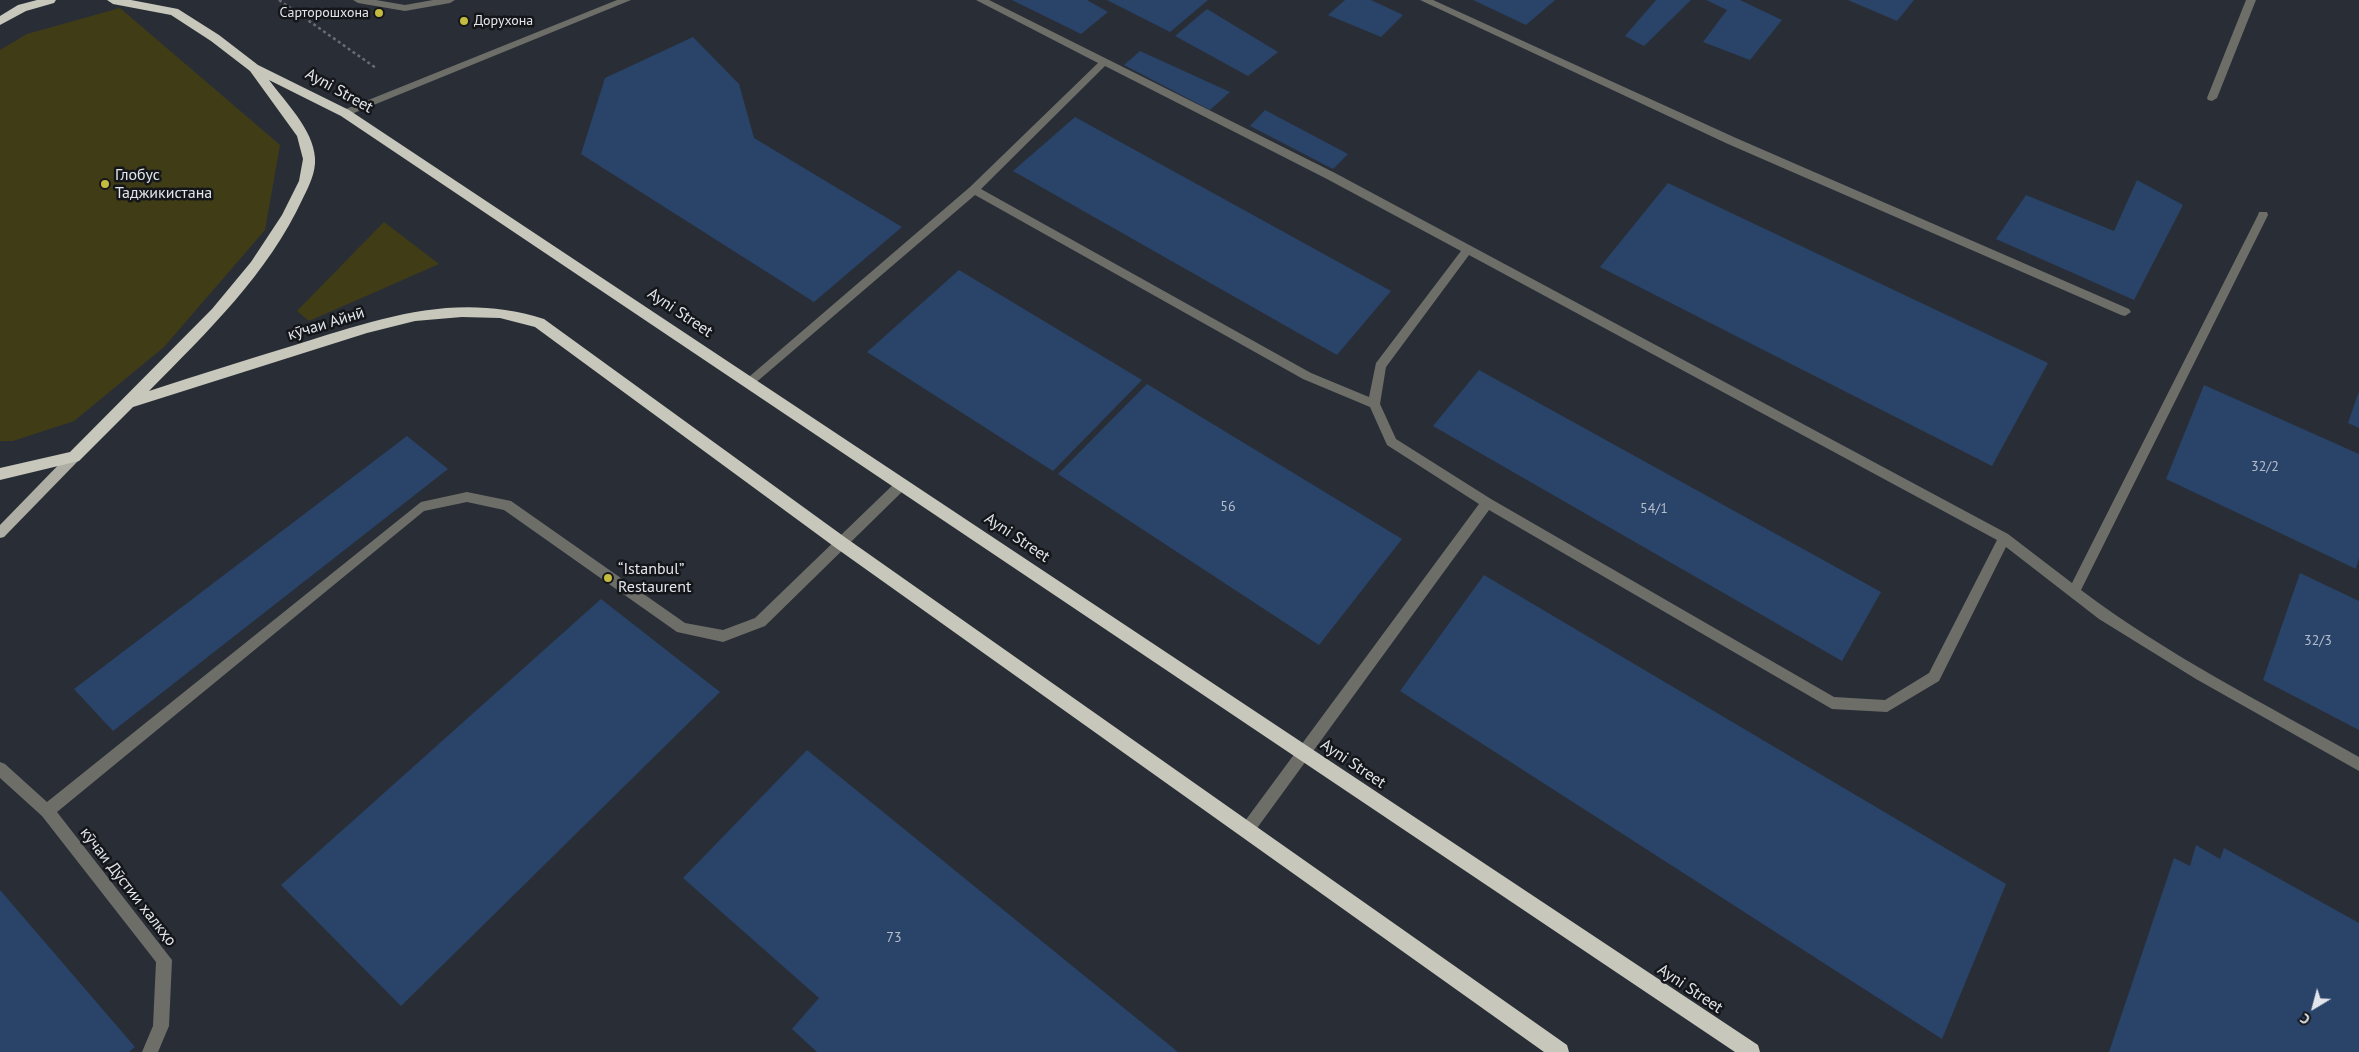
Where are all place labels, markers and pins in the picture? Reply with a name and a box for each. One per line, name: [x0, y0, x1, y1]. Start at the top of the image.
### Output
place label: Сарторошхона: [280, 5, 369, 21]
marker: Сарторошхона: [373, 7, 385, 19]
place label: Дорухона: [474, 13, 533, 29]
marker: Дорухона: [458, 15, 470, 27]
place label: Глобус Таджикистана: [115, 165, 212, 203]
marker: Глобус Таджикистана: [99, 178, 111, 190]
place label: “Istanbul” Restaurent: [618, 559, 691, 597]
marker: “Istanbul” Restaurent: [602, 572, 614, 584]

